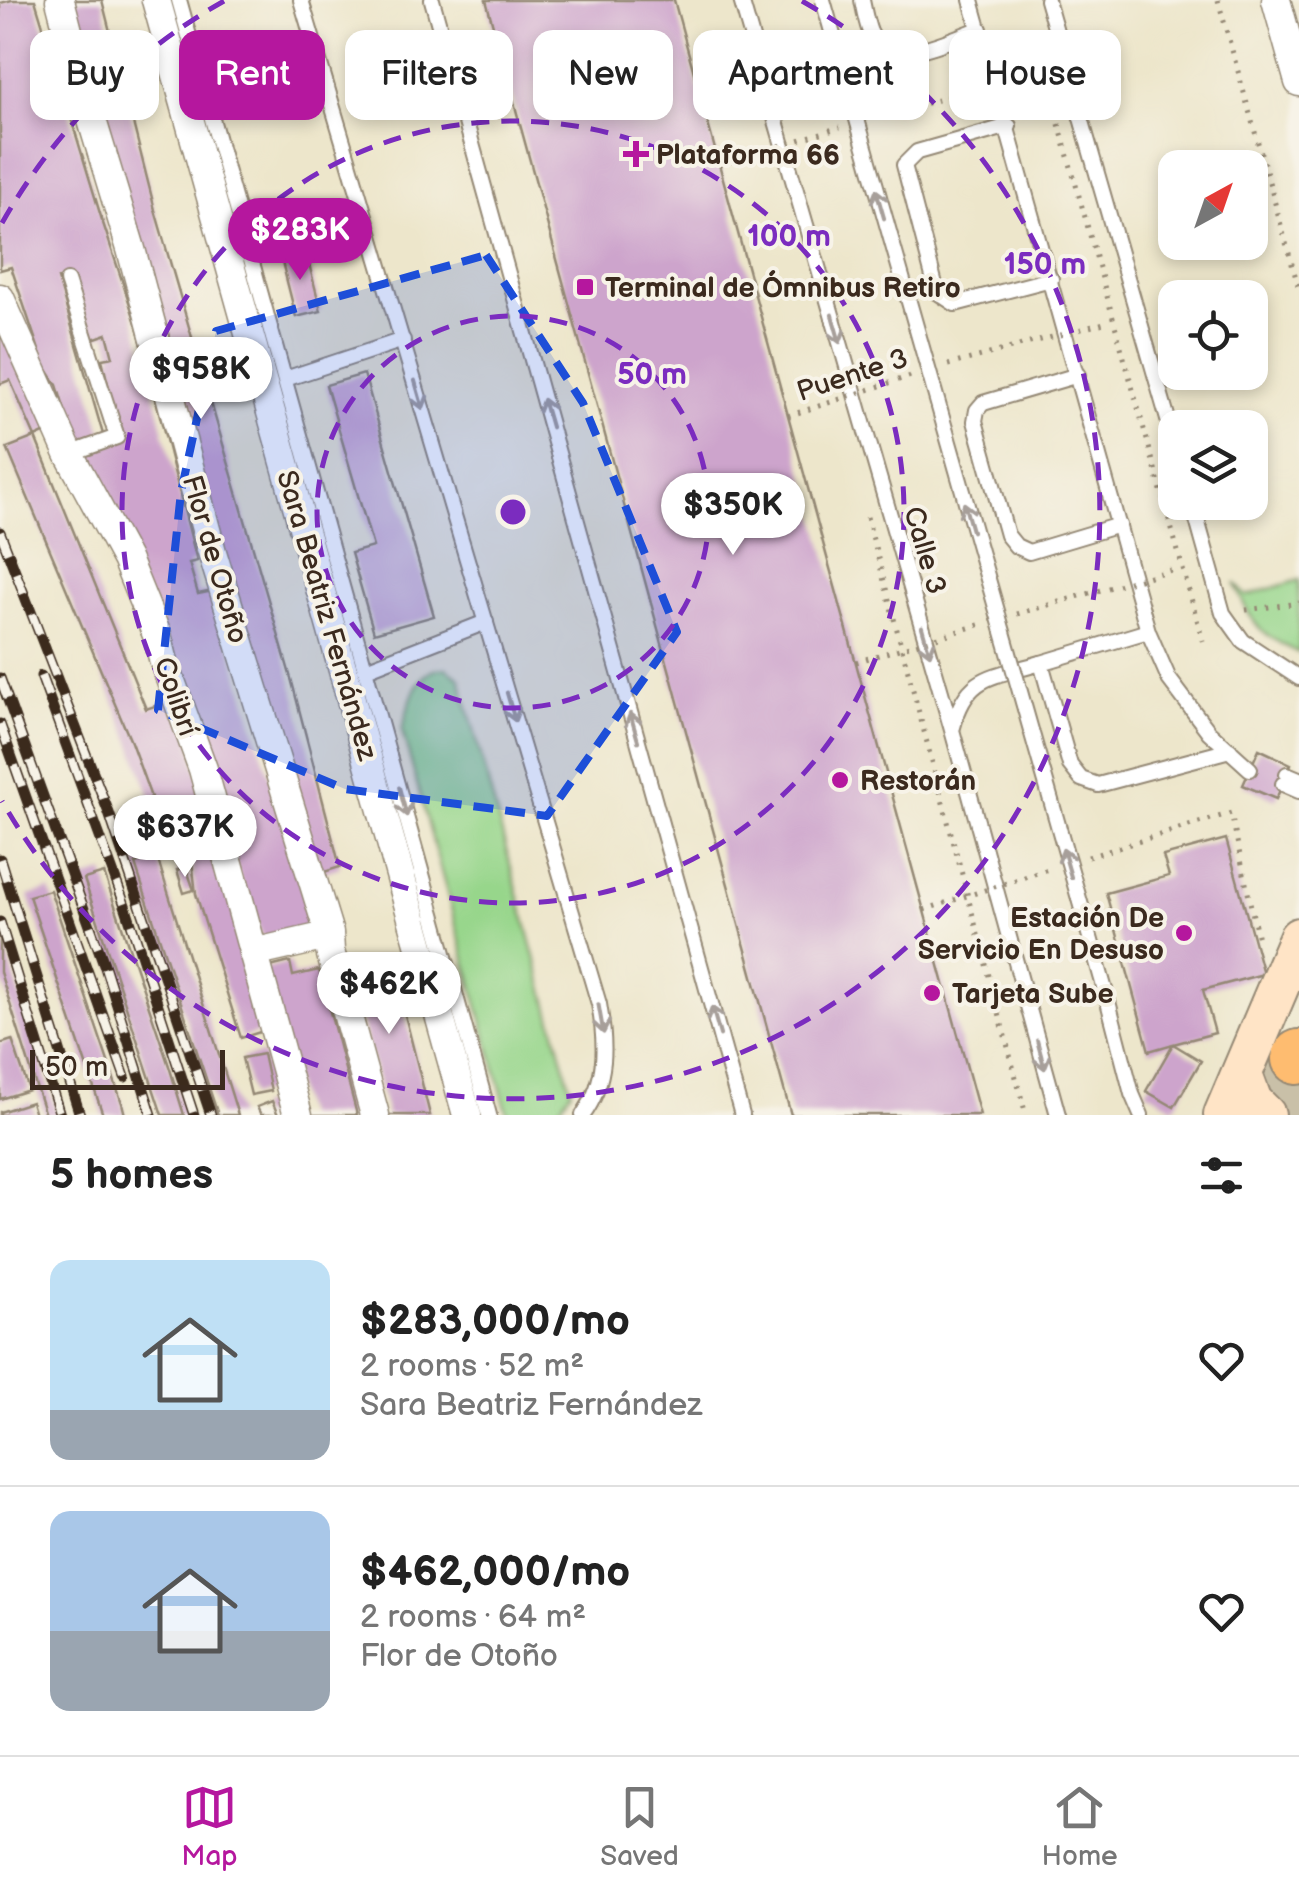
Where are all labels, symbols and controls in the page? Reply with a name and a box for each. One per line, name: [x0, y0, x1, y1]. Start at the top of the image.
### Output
chip: Buy: [30, 30, 159, 120]
chip: Rent: [179, 30, 325, 120]
chip: Filters: [345, 30, 513, 120]
chip: New: [533, 30, 673, 120]
chip: Apartment: [693, 30, 929, 120]
chip: House: [949, 30, 1121, 120]
place label: Plataforma 66: [656, 139, 840, 172]
marker: Plataforma 66: [625, 143, 647, 165]
north arrow: [1158, 150, 1268, 260]
map controls: [1158, 150, 1268, 520]
one-way arrow: [870, 189, 888, 220]
pin: $283K: [230, 198, 370, 283]
text: $283K: [250, 211, 350, 250]
text: 100 m: [747, 219, 831, 255]
text: 150 m: [1004, 247, 1086, 283]
place label: Terminal de Ómnibus Retiro: [605, 269, 961, 305]
marker: Terminal de Ómnibus Retiro: [574, 276, 596, 298]
button: locate: [1158, 280, 1268, 390]
one-way arrow: [828, 313, 846, 344]
pin: $958K: [131, 337, 271, 422]
street label: Puente 3: [793, 342, 912, 409]
text: $958K: [151, 350, 251, 389]
text: 50 m: [617, 357, 687, 393]
one-way arrow: [411, 379, 429, 411]
one-way arrow: [537, 398, 555, 430]
button: layers: [1158, 410, 1268, 520]
street label: Sara Beatriz Fernández: [269, 467, 384, 765]
street label: Flor de Otoño: [175, 472, 254, 647]
pin: $350K: [663, 473, 803, 558]
text: $350K: [683, 486, 783, 525]
centre of rings: [495, 494, 531, 530]
one-way arrow: [958, 501, 976, 533]
street label: Calle 3: [896, 503, 953, 598]
one-way arrow: [918, 625, 936, 656]
street label: Colibrí: [147, 653, 205, 741]
one-way arrow: [503, 691, 521, 722]
one-way arrow: [624, 711, 642, 743]
place label: Restorán: [860, 765, 976, 798]
marker: Restorán: [829, 769, 851, 791]
one-way arrow: [395, 786, 413, 817]
pin: $637K: [115, 795, 255, 880]
text: $637K: [136, 808, 234, 847]
one-way arrow: [1057, 848, 1075, 879]
place label: Estación De Servicio En Desuso: [918, 902, 1164, 967]
marker: Estación De Servicio En Desuso: [1173, 922, 1195, 944]
pin: $462K: [319, 952, 459, 1037]
text: $462K: [339, 965, 439, 1004]
place label: Tarjeta Sube: [952, 978, 1114, 1011]
marker: Tarjeta Sube: [921, 982, 943, 1004]
one-way arrow: [592, 1002, 611, 1035]
one-way arrow: [706, 1006, 724, 1037]
one-way arrow: [1033, 1039, 1052, 1071]
scale bar: [30, 1045, 225, 1090]
text: 50 m: [45, 1051, 108, 1084]
icon: filters: [1194, 1148, 1249, 1203]
text: 5 homes: [50, 1150, 213, 1201]
text: $283,000/mo: [360, 1296, 630, 1347]
icon: home: [130, 1300, 250, 1420]
icon: heart: [1194, 1333, 1249, 1388]
text: 2 rooms · 52 m²: [360, 1347, 584, 1386]
text: Sara Beatriz Fernández: [360, 1386, 702, 1425]
text: $462,000/mo: [360, 1547, 630, 1598]
icon: home: [130, 1551, 250, 1671]
icon: heart: [1194, 1584, 1249, 1639]
text: 2 rooms · 64 m²: [360, 1598, 586, 1637]
text: Flor de Otoño: [360, 1637, 558, 1676]
tab: Map: [181, 1780, 238, 1873]
tab: Saved: [600, 1780, 679, 1873]
tab: Home: [1042, 1780, 1118, 1873]

